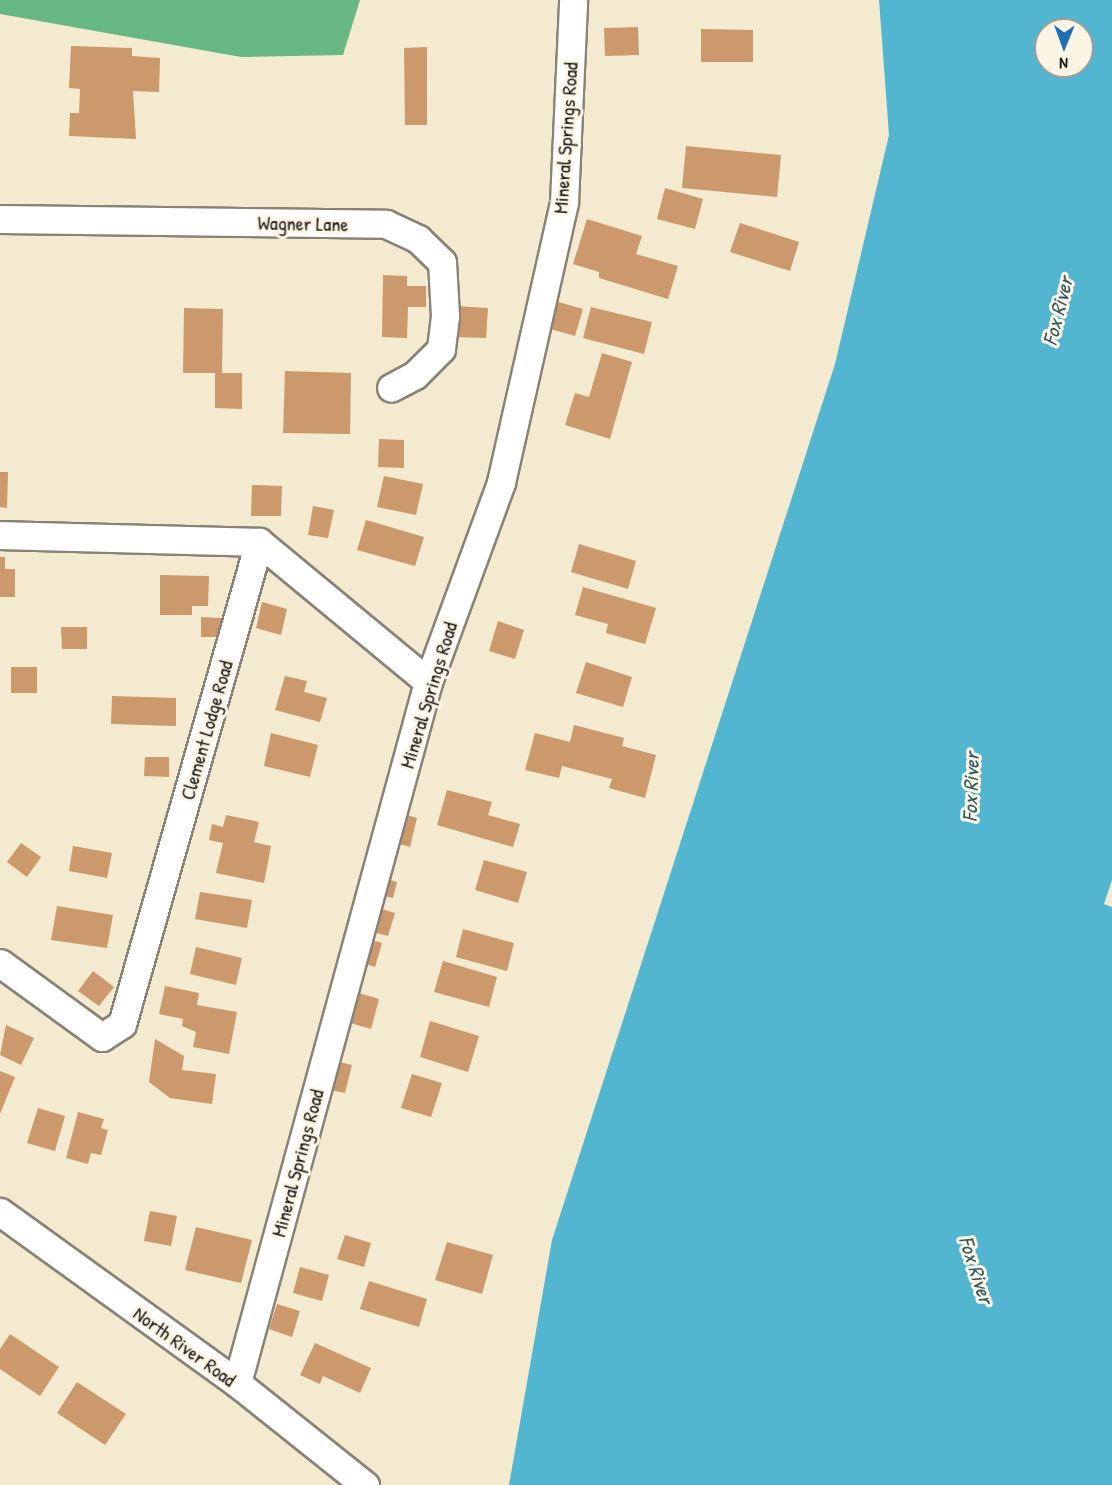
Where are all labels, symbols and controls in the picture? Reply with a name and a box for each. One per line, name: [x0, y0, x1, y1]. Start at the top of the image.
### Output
north arrow: [1034, 18, 1094, 78]
text: N: [1059, 53, 1068, 75]
street label: Mineral Springs Road: [548, 61, 582, 215]
street label: Wagner Lane: [257, 210, 349, 236]
water label: Fox River: [1037, 274, 1079, 348]
street label: Mineral Springs Road: [394, 619, 462, 771]
street label: Clement Lodge Road: [175, 658, 237, 802]
water label: Fox River: [957, 752, 985, 822]
street label: Mineral Springs Road: [266, 1087, 328, 1239]
water label: Fox River: [953, 1233, 999, 1307]
street label: North River Road: [129, 1301, 241, 1391]

